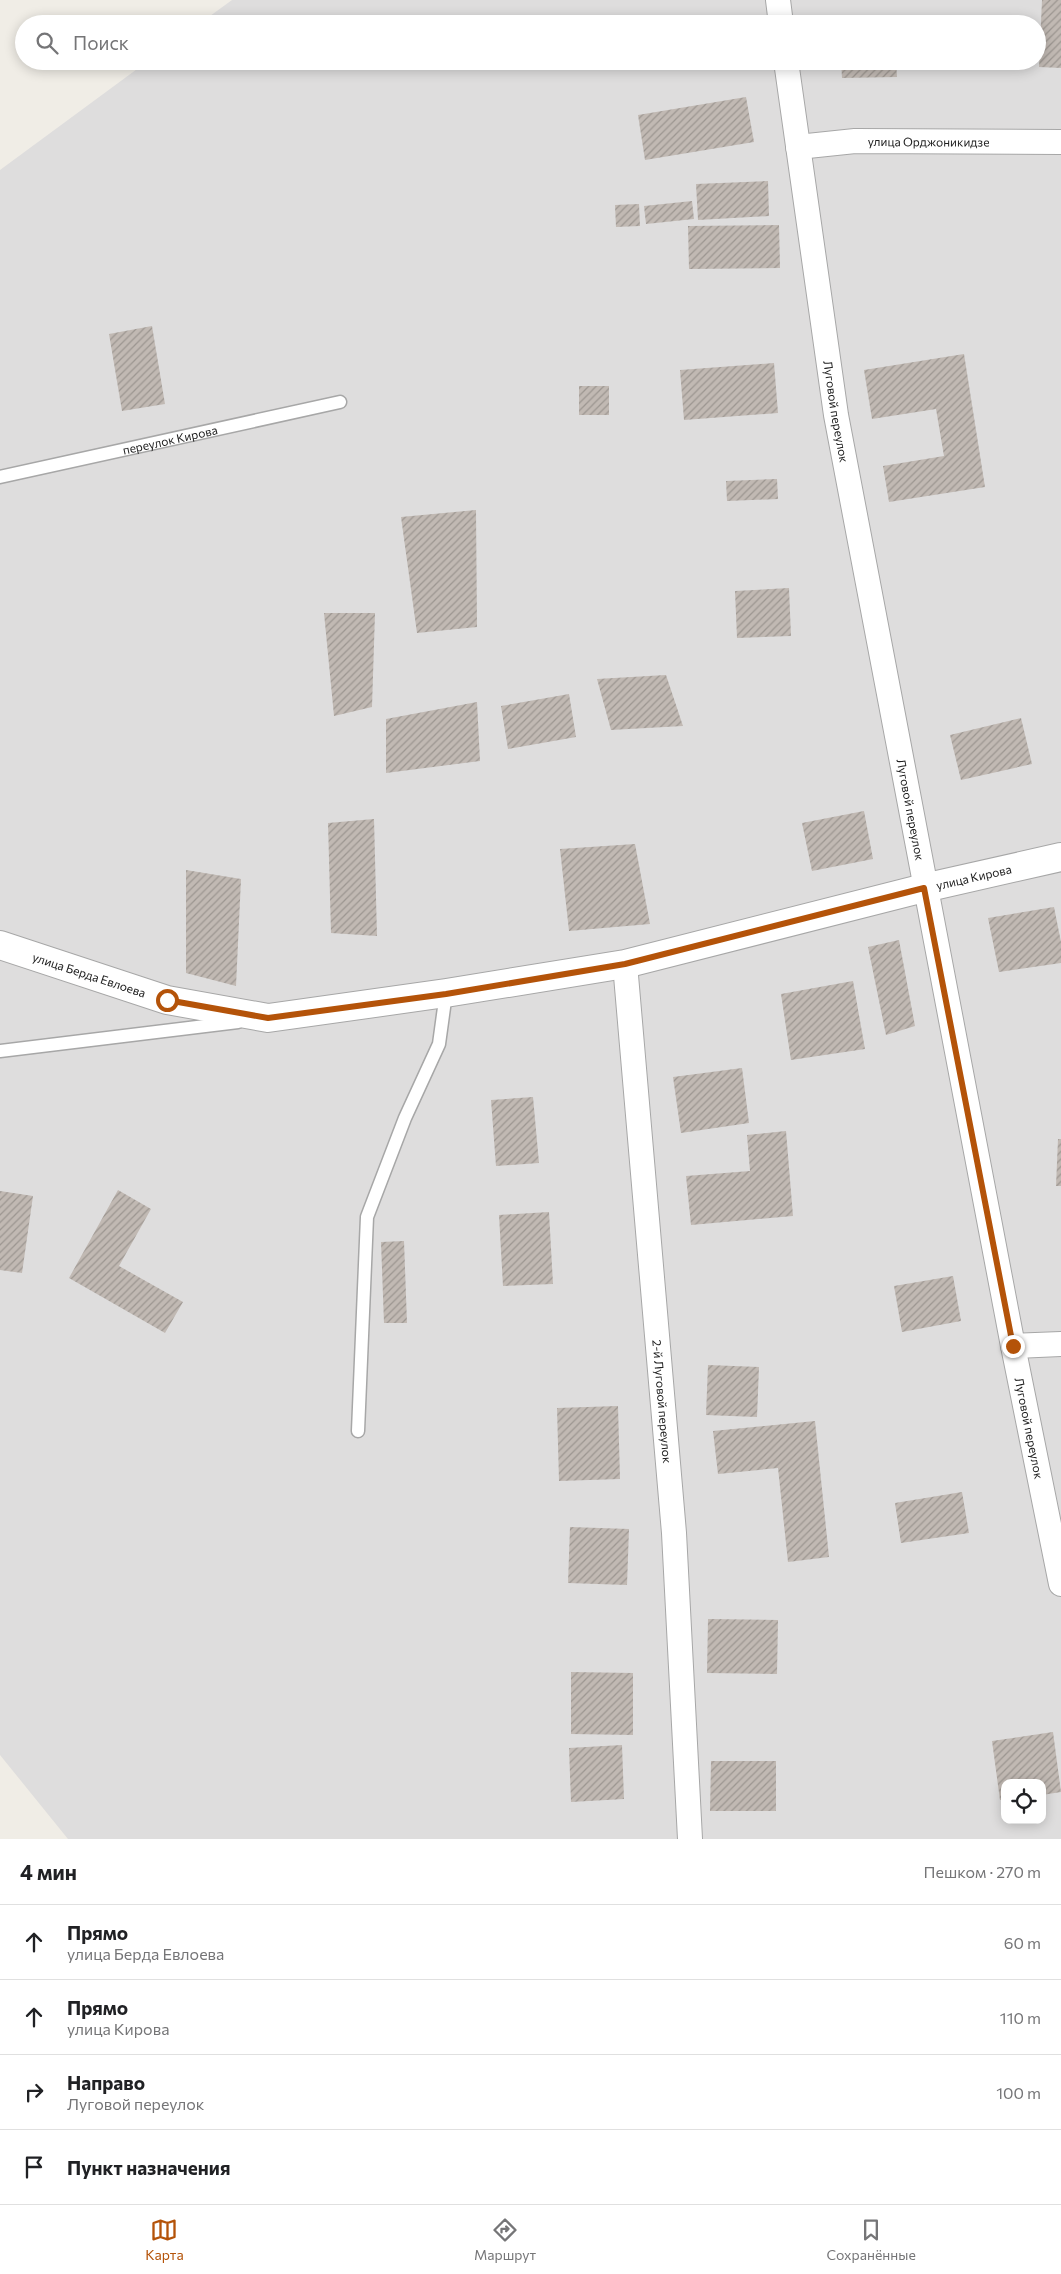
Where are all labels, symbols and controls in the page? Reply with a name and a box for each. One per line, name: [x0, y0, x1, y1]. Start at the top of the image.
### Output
search box: [15, 15, 1046, 70]
icon: search: [33, 29, 61, 57]
text: Поиск: [73, 31, 129, 54]
street label: улица Орджоникидзе: [868, 134, 990, 149]
street label: Луговой переулок: [821, 360, 852, 464]
street label: переулок Кирова: [121, 422, 219, 457]
street label: Луговой переулок: [894, 757, 928, 862]
street label: улица Кирова: [935, 861, 1013, 892]
street label: улица Берда Евлоева: [31, 949, 148, 1000]
route start: [156, 989, 179, 1012]
route end: [1002, 1335, 1025, 1358]
street label: 2-й Луговой переулок: [650, 1339, 675, 1464]
street label: Луговой переулок: [1013, 1376, 1047, 1481]
map controls: [1001, 1779, 1046, 1824]
button: locate: [1001, 1779, 1046, 1824]
text: 4 мин: [20, 1859, 77, 1884]
text: Пешком · 270 m: [924, 1862, 1041, 1881]
text: Прямо: [67, 1921, 128, 1944]
icon: ahead: [20, 1928, 48, 1956]
text: 60 m: [1004, 1933, 1041, 1952]
text: улица Берда Евлоева: [67, 1944, 224, 1963]
text: Прямо: [67, 1996, 128, 2019]
icon: ahead: [20, 2003, 48, 2031]
text: 110 m: [1000, 2008, 1041, 2027]
text: улица Кирова: [67, 2019, 169, 2038]
text: Направо: [67, 2071, 145, 2094]
icon: right: [20, 2078, 48, 2106]
text: 100 m: [996, 2083, 1041, 2102]
text: Луговой переулок: [67, 2094, 204, 2113]
icon: arrive: [20, 2153, 48, 2181]
text: Пункт назначения: [67, 2156, 230, 2179]
tab: Карта: [145, 2216, 184, 2263]
tab: Маршрут: [474, 2216, 536, 2263]
tab: Сохранённые: [826, 2216, 916, 2263]

